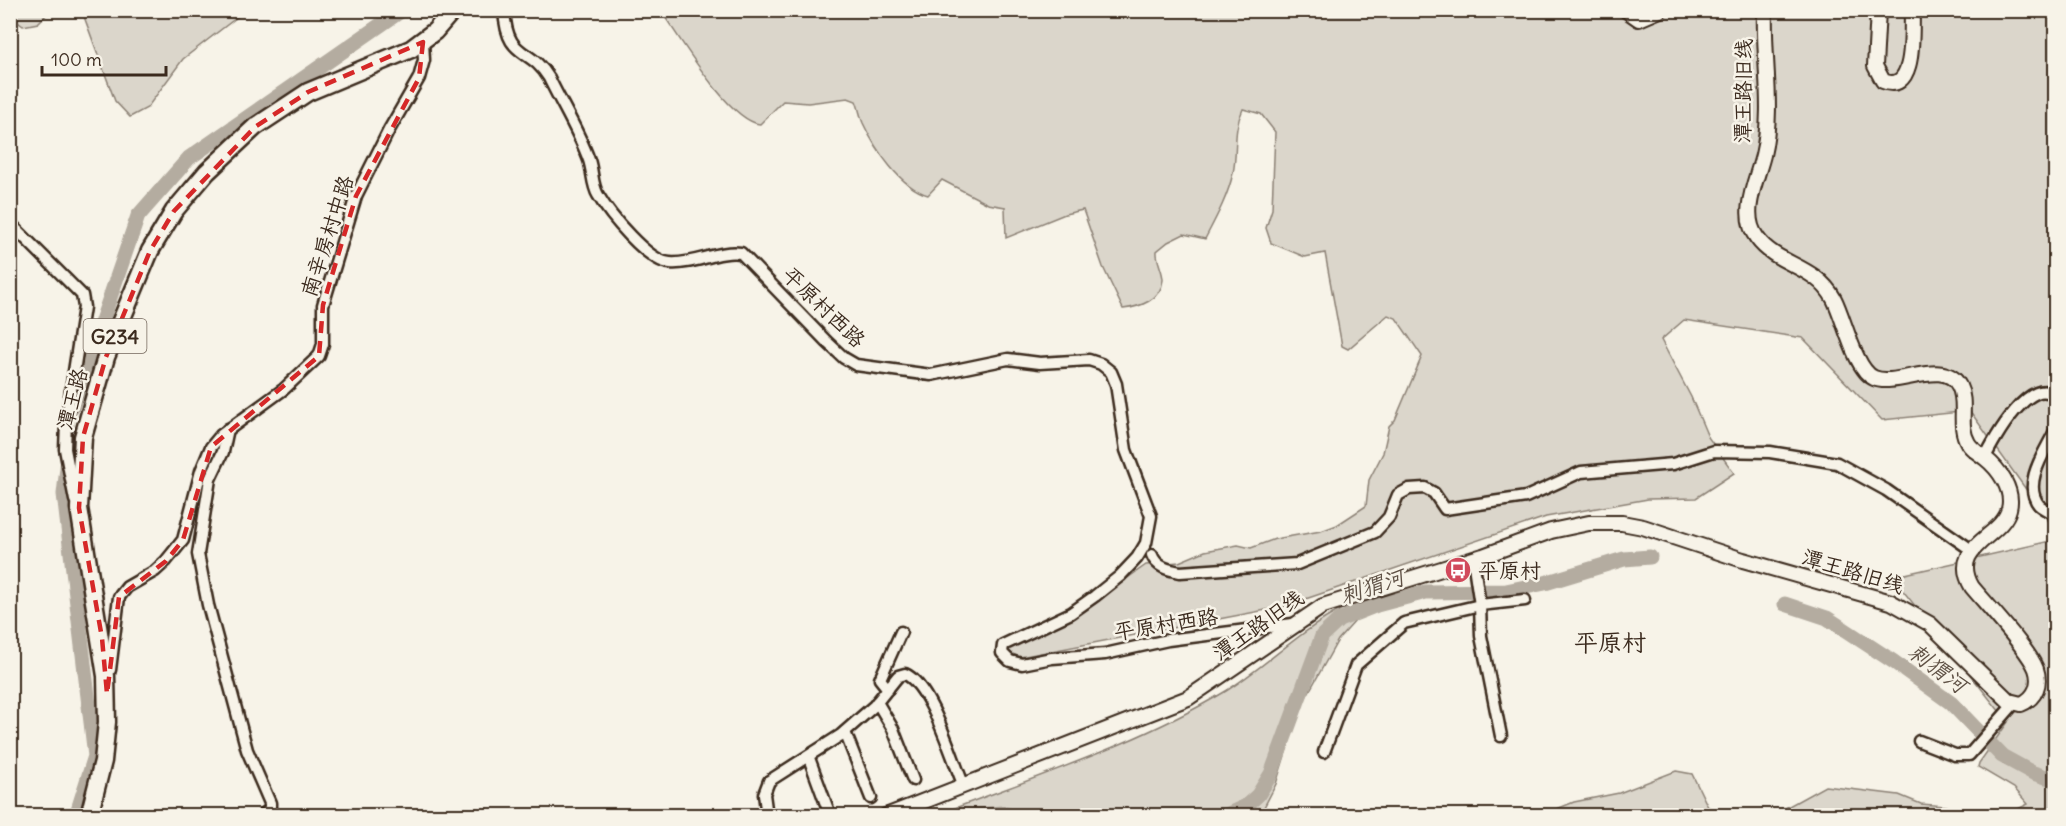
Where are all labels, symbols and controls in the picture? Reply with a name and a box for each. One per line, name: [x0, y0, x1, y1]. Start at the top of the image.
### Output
street label: 潭王路旧线: [1729, 38, 1757, 144]
scale bar: [42, 39, 166, 77]
text: 100 m: [51, 48, 102, 71]
street label: 南辛房村中路: [295, 172, 359, 300]
street label: 平原村西路: [777, 261, 871, 353]
road number: G234: [84, 319, 146, 353]
street label: 潭王路: [51, 365, 93, 433]
street label: 潭王路旧线: [1799, 543, 1907, 599]
bus stop icon: 平原村: [1443, 555, 1473, 585]
place label: 平原村: [1478, 557, 1541, 584]
water label: 刺猬河: [1336, 562, 1411, 610]
street label: 潭王路旧线: [1207, 584, 1309, 666]
street label: 平原村西路: [1112, 602, 1220, 646]
district label: 平原村: [1574, 627, 1646, 657]
water label: 刺猬河: [1903, 637, 1975, 701]

